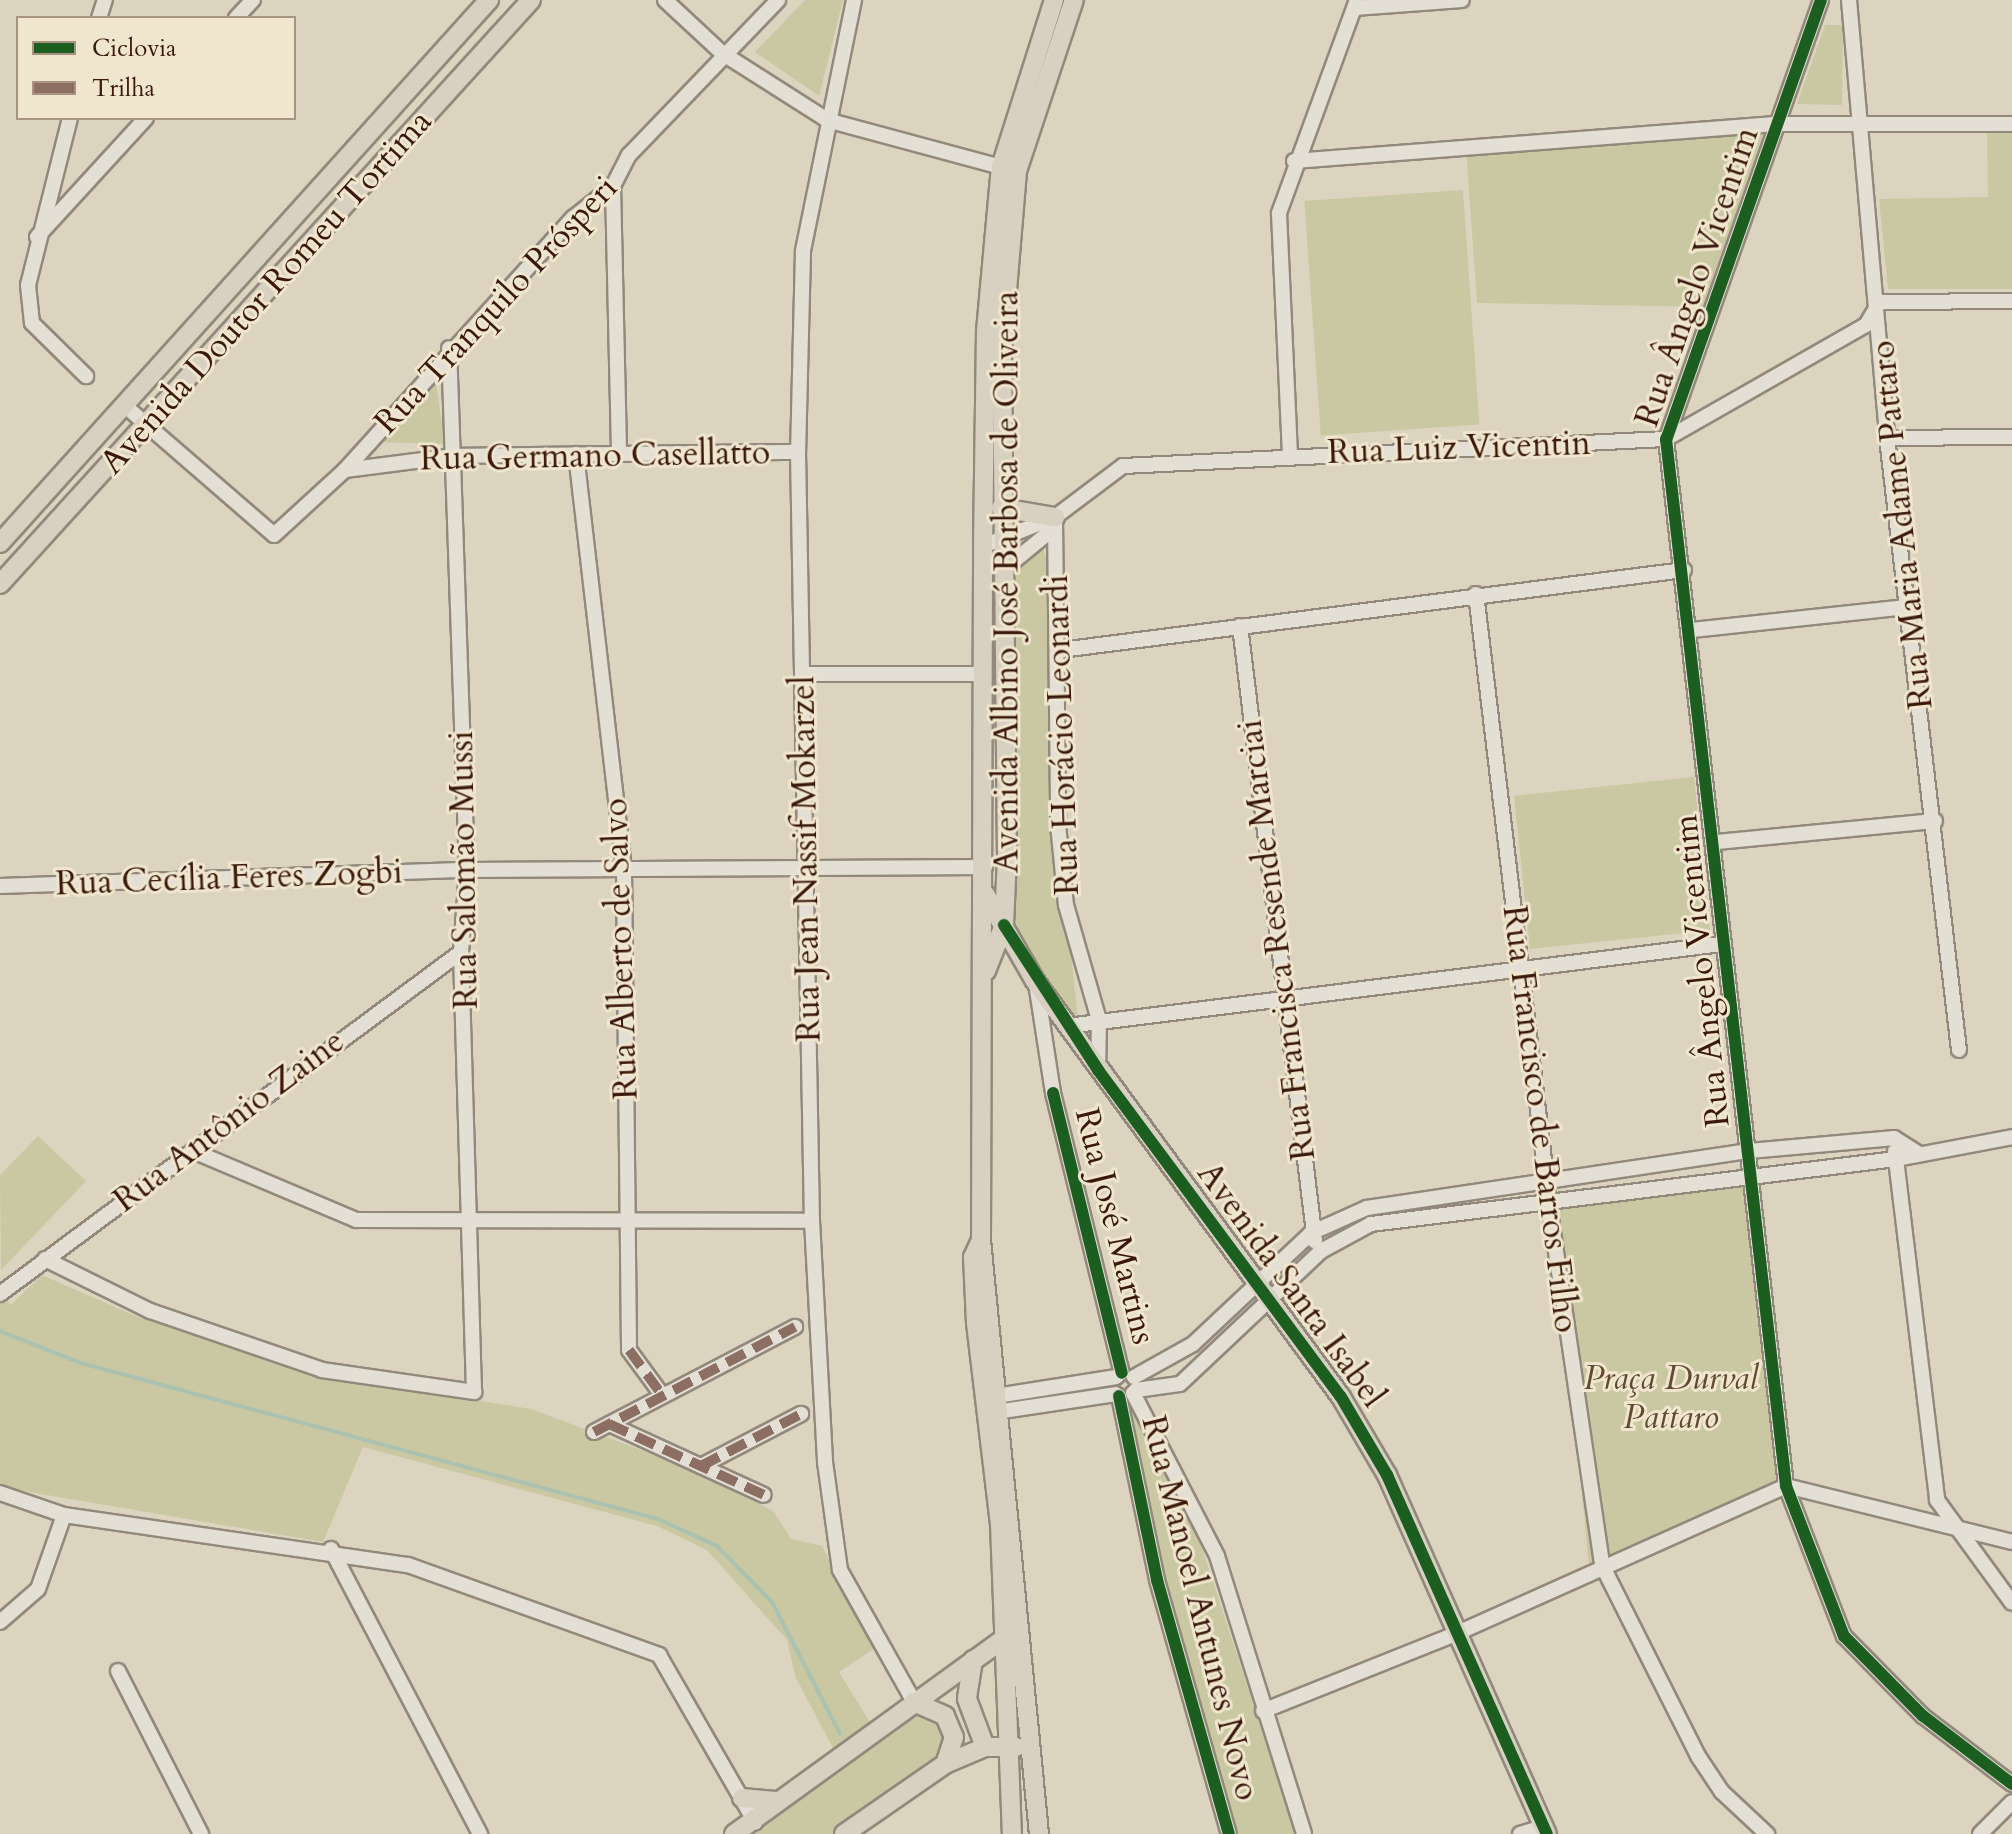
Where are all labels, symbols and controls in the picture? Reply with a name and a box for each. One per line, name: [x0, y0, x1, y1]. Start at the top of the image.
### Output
legend: [16, 16, 296, 120]
text: Ciclovia: [92, 32, 176, 65]
text: Trilha: [92, 72, 155, 105]
street label: Avenida Doutor Romeu Tortima: [91, 101, 441, 483]
street label: Rua Ângelo Vicentim: [1627, 122, 1767, 432]
street label: Rua Tranquilo Prósperi: [366, 168, 626, 442]
street label: Avenida Albino José Barbosa de Oliveira: [987, 291, 1027, 873]
street label: Rua Maria Adame Pattaro: [1862, 339, 1942, 711]
street label: Rua Luiz Vicentin: [1327, 423, 1591, 473]
street label: Rua Germano Casellatto: [419, 433, 771, 479]
street label: Rua Horácio Leonardi: [1036, 574, 1088, 896]
street label: Rua Jean Nassif Mokarzel: [782, 675, 830, 1043]
street label: Rua Francisca Resende Marciai: [1230, 717, 1324, 1163]
street label: Rua Salomão Mussi: [441, 730, 487, 1010]
street label: Rua Alberto de Salvo: [595, 797, 647, 1101]
street label: Rua Ângelo Vicentim: [1665, 813, 1739, 1129]
street label: Rua Cecília Feres Zogbi: [55, 852, 403, 904]
street label: Rua Francisco de Barros Filho: [1494, 903, 1586, 1335]
street label: Rua Antônio Zaine: [106, 1021, 352, 1221]
street label: Rua José Martins: [1066, 1104, 1164, 1348]
street label: Avenida Santa Isabel: [1188, 1154, 1394, 1416]
park label: Praça Durval Pattaro: [1583, 1358, 1759, 1438]
street label: Rua Manoel Antunes Novo: [1132, 1412, 1268, 1804]

